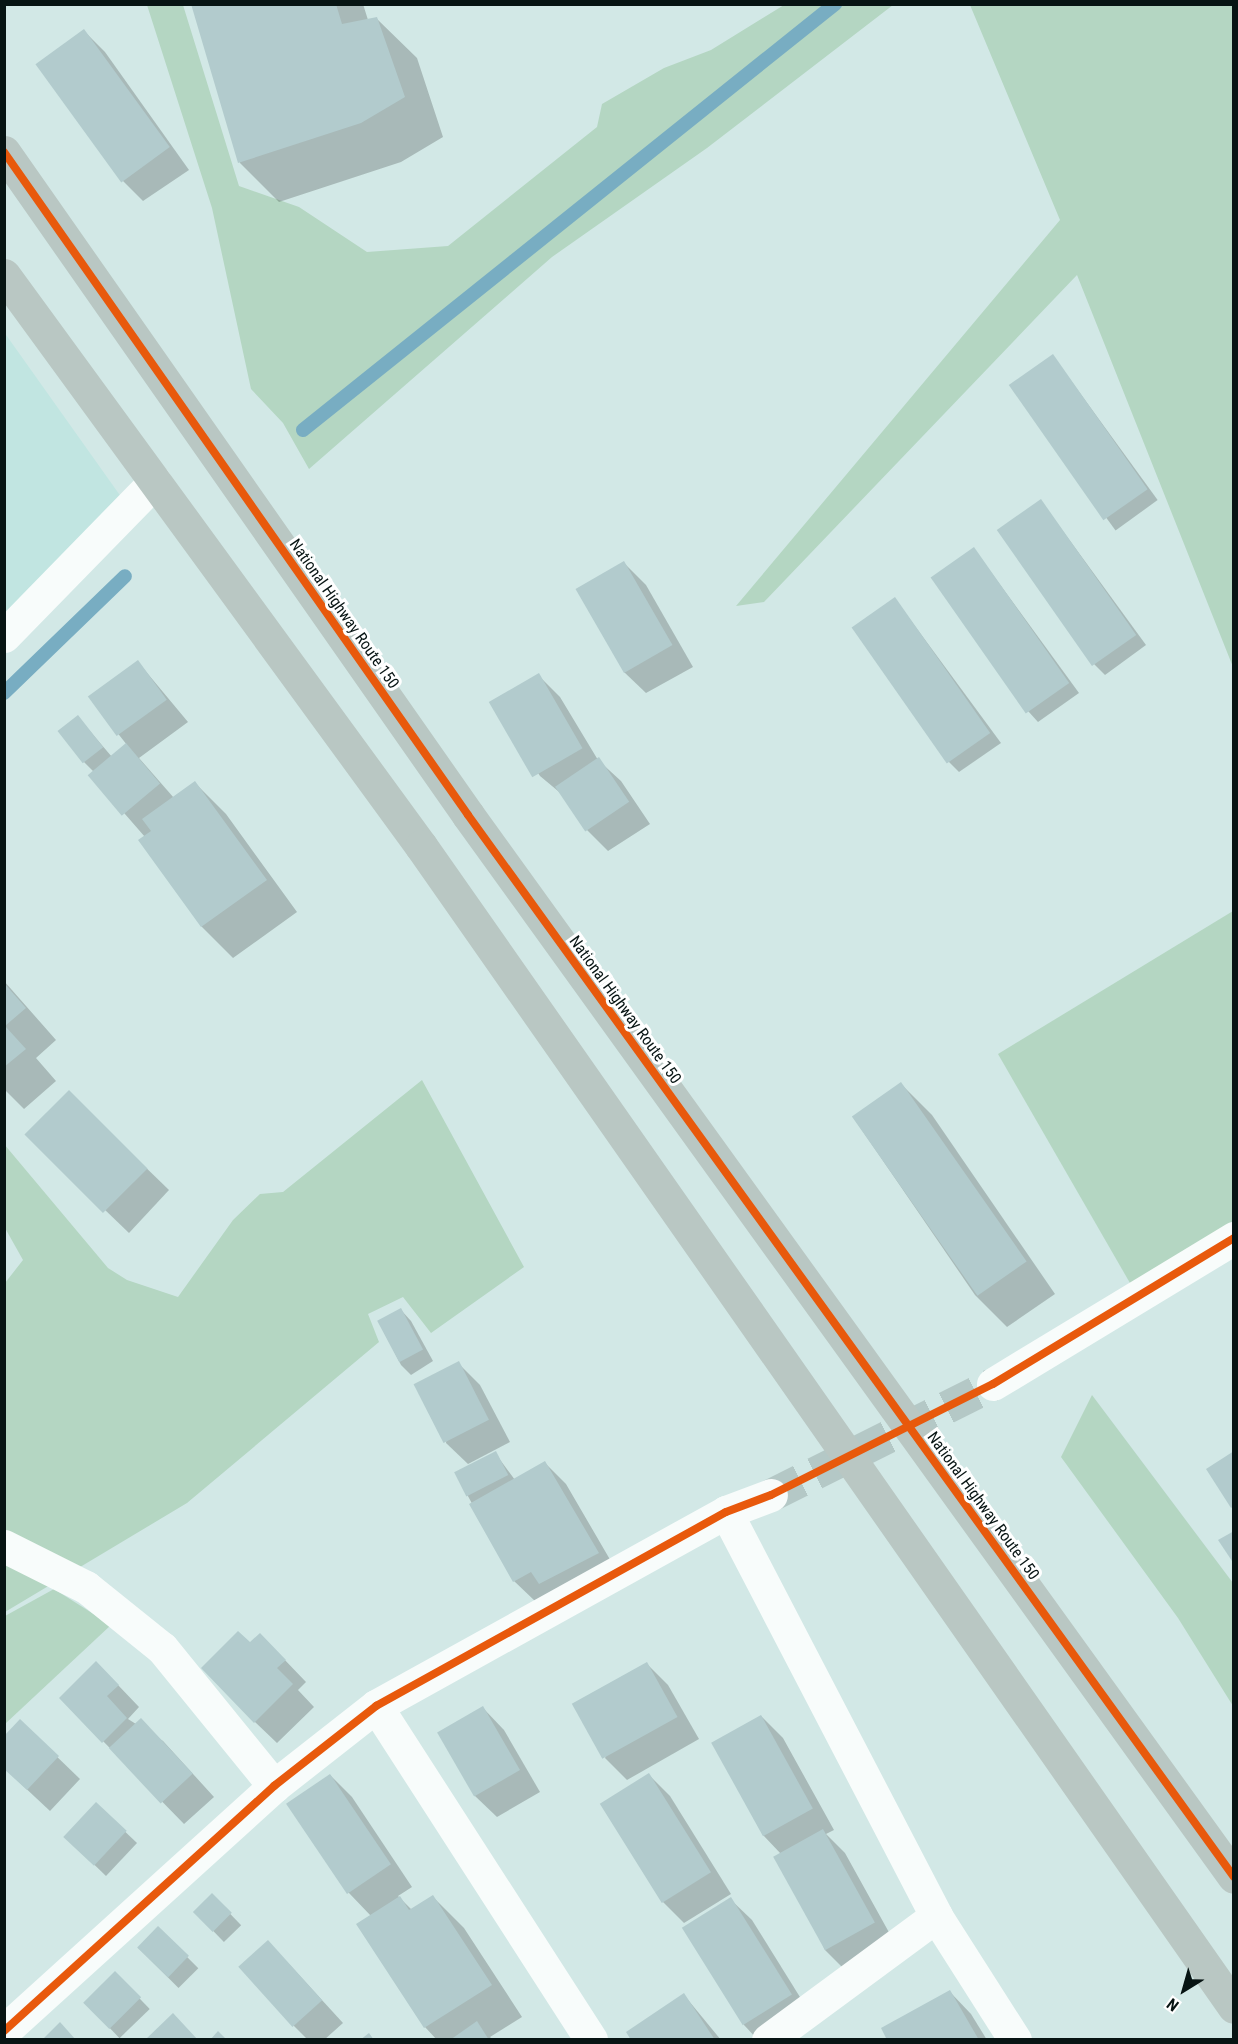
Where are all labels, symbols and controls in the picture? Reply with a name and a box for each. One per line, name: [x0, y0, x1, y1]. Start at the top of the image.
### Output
street label: National Highway Route 150: [285, 536, 403, 692]
street label: National Highway Route 150: [565, 932, 685, 1088]
street label: National Highway Route 150: [923, 1428, 1043, 1584]
north arrow: [1154, 1960, 1214, 2020]
text: N: [1163, 1994, 1183, 2015]

